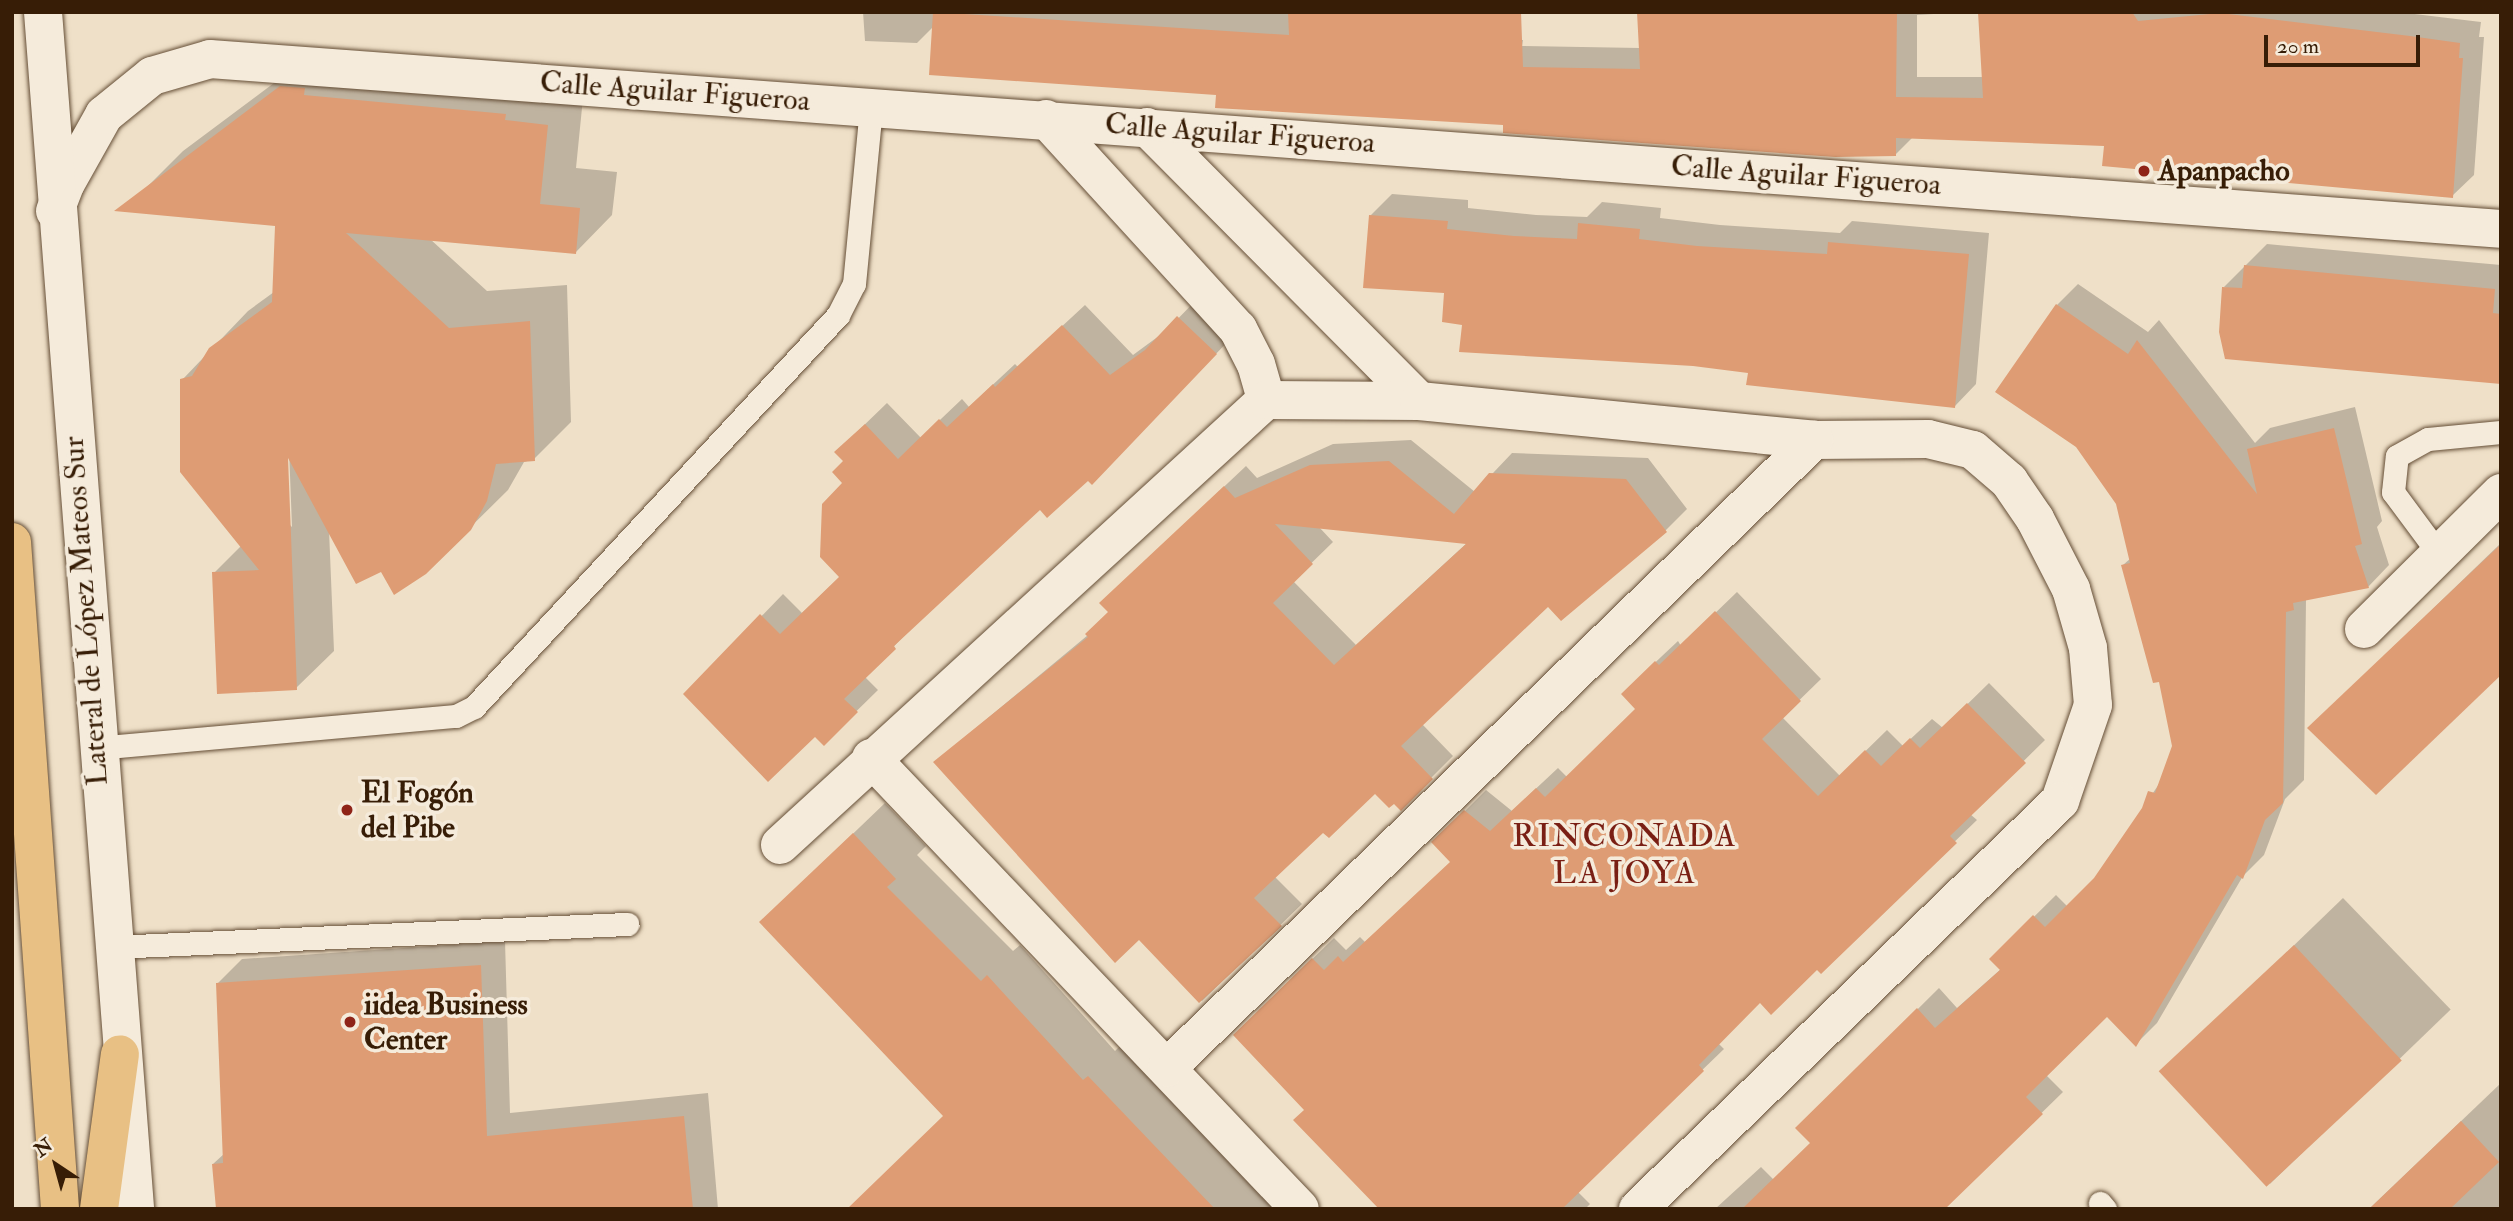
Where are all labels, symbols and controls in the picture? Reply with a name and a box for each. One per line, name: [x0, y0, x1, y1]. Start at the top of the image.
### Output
scale bar: [2268, 21, 2424, 65]
text: 20 m: [2277, 33, 2319, 60]
street label: Calle Aguilar Figueroa: [539, 65, 811, 119]
street label: Calle Aguilar Figueroa: [1104, 107, 1376, 161]
street label: Calle Aguilar Figueroa: [1670, 149, 1942, 203]
place label: Apanpacho: [2158, 153, 2290, 189]
marker: Apanpacho: [2136, 163, 2152, 179]
street label: Lateral de López Mateos Sur: [56, 435, 116, 787]
place label: El Fogón del Pibe: [361, 775, 474, 846]
marker: El Fogón del Pibe: [339, 802, 355, 818]
district label: RINCONADA LA JOYA: [1513, 818, 1737, 893]
place label: iidea Business Center: [364, 987, 528, 1058]
marker: iidea Business Center: [342, 1014, 358, 1030]
north arrow: [21, 1130, 91, 1200]
text: N: [30, 1133, 58, 1163]

